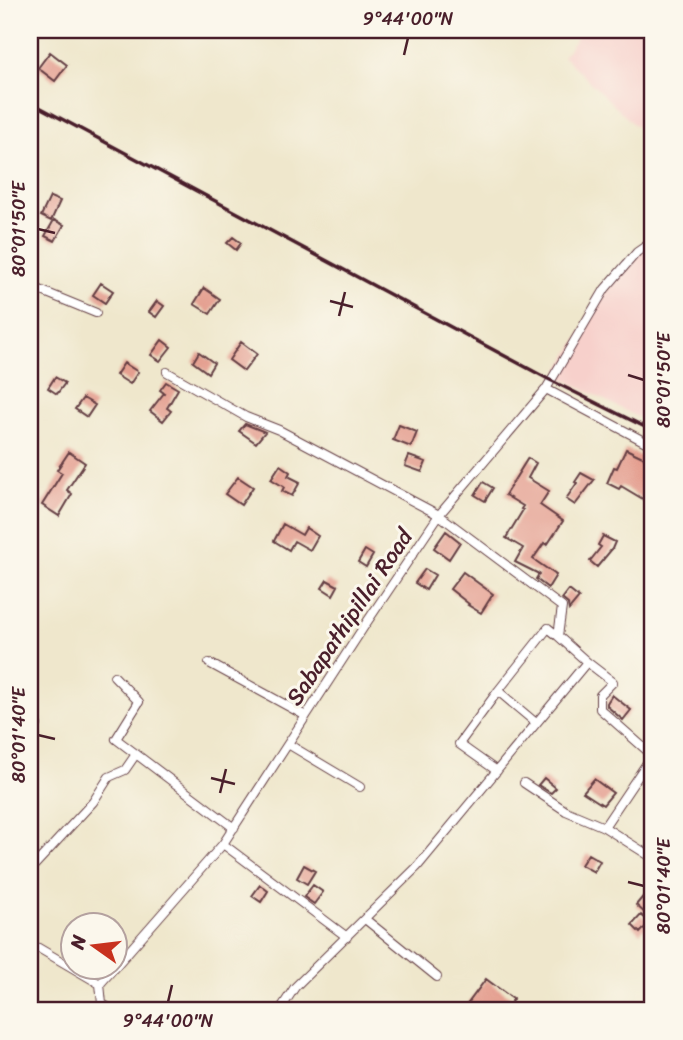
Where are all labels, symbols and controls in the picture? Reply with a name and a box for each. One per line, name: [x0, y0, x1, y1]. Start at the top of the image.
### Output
text: 9°44'00"N: [363, 3, 454, 35]
text: 80°01'50"E: [3, 180, 35, 277]
text: 80°01'50"E: [648, 331, 680, 428]
street label: Sabapathipillai Road: [275, 519, 425, 714]
text: 80°01'40"E: [3, 686, 35, 783]
text: 80°01'40"E: [648, 837, 680, 934]
north arrow: [60, 911, 130, 981]
text: N: [60, 931, 96, 953]
text: 9°44'00"N: [123, 1005, 214, 1037]

